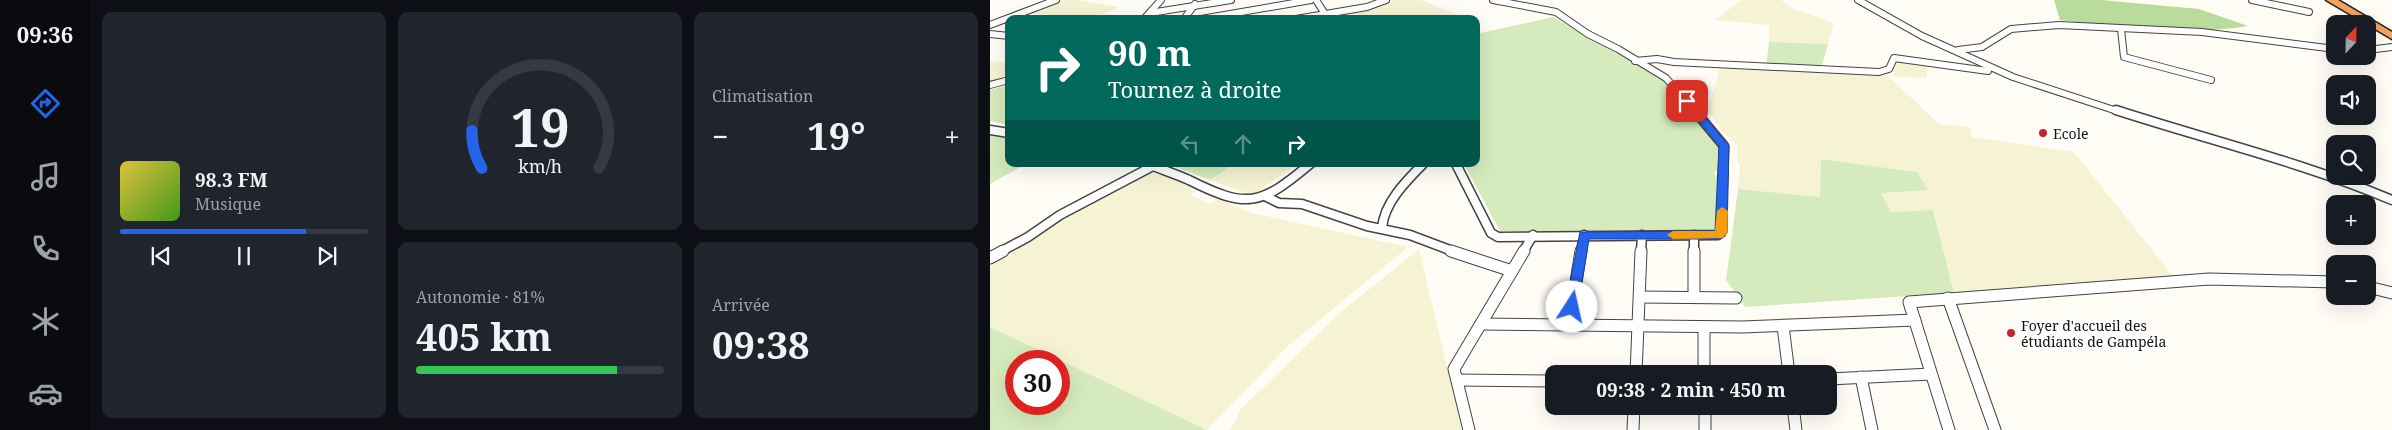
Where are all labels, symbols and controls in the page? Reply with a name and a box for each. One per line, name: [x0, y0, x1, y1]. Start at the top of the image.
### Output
north arrow: [2326, 15, 2376, 65]
map controls: [2326, 15, 2376, 305]
text: 09:36: [17, 19, 73, 49]
text: 90 m: [1108, 29, 1191, 76]
icon: right: [1025, 35, 1090, 100]
text: Tournez à droite: [1108, 74, 1282, 104]
button: sound: [2326, 75, 2376, 125]
pin: [1666, 80, 1708, 122]
text: Climatisation: [712, 85, 813, 107]
icon: directions: [28, 86, 63, 121]
icon: arrive: [1673, 87, 1701, 115]
text: 19: [511, 91, 569, 162]
text: 19°: [807, 109, 865, 161]
text: −: [712, 117, 728, 155]
text: +: [944, 117, 960, 155]
place label: Ecole: [2053, 124, 2089, 143]
marker: Ecole: [2037, 127, 2049, 139]
icon: left: [1176, 130, 1204, 158]
icon: ahead: [1229, 130, 1257, 158]
icon: right: [1282, 130, 1310, 158]
button: search: [2326, 135, 2376, 185]
text: km/h: [518, 154, 562, 178]
icon: music: [28, 159, 63, 194]
text: 98.3 FM: [195, 167, 268, 193]
text: Musique: [195, 193, 261, 215]
button: +: [2326, 195, 2376, 245]
icon: phone: [28, 231, 63, 266]
icon: previous: [147, 242, 175, 270]
icon: pause: [230, 242, 258, 270]
icon: next: [313, 242, 341, 270]
button: −: [2326, 255, 2376, 305]
position arrow: [1545, 280, 1597, 332]
text: Autonomie · 81%: [416, 286, 545, 308]
text: Arrivée: [712, 294, 770, 316]
icon: climate: [28, 304, 63, 339]
text: 405 km: [416, 310, 552, 362]
place label: Foyer d'accueil des étudiants de Gampéla: [2021, 316, 2166, 351]
text: 09:38: [712, 318, 809, 370]
marker: Foyer d'accueil des étudiants de Gampéla: [2005, 327, 2017, 339]
speed limit sign: 30: [1005, 350, 1070, 415]
icon: car: [28, 376, 63, 411]
text: 09:38 · 2 min · 450 m: [1596, 377, 1786, 403]

